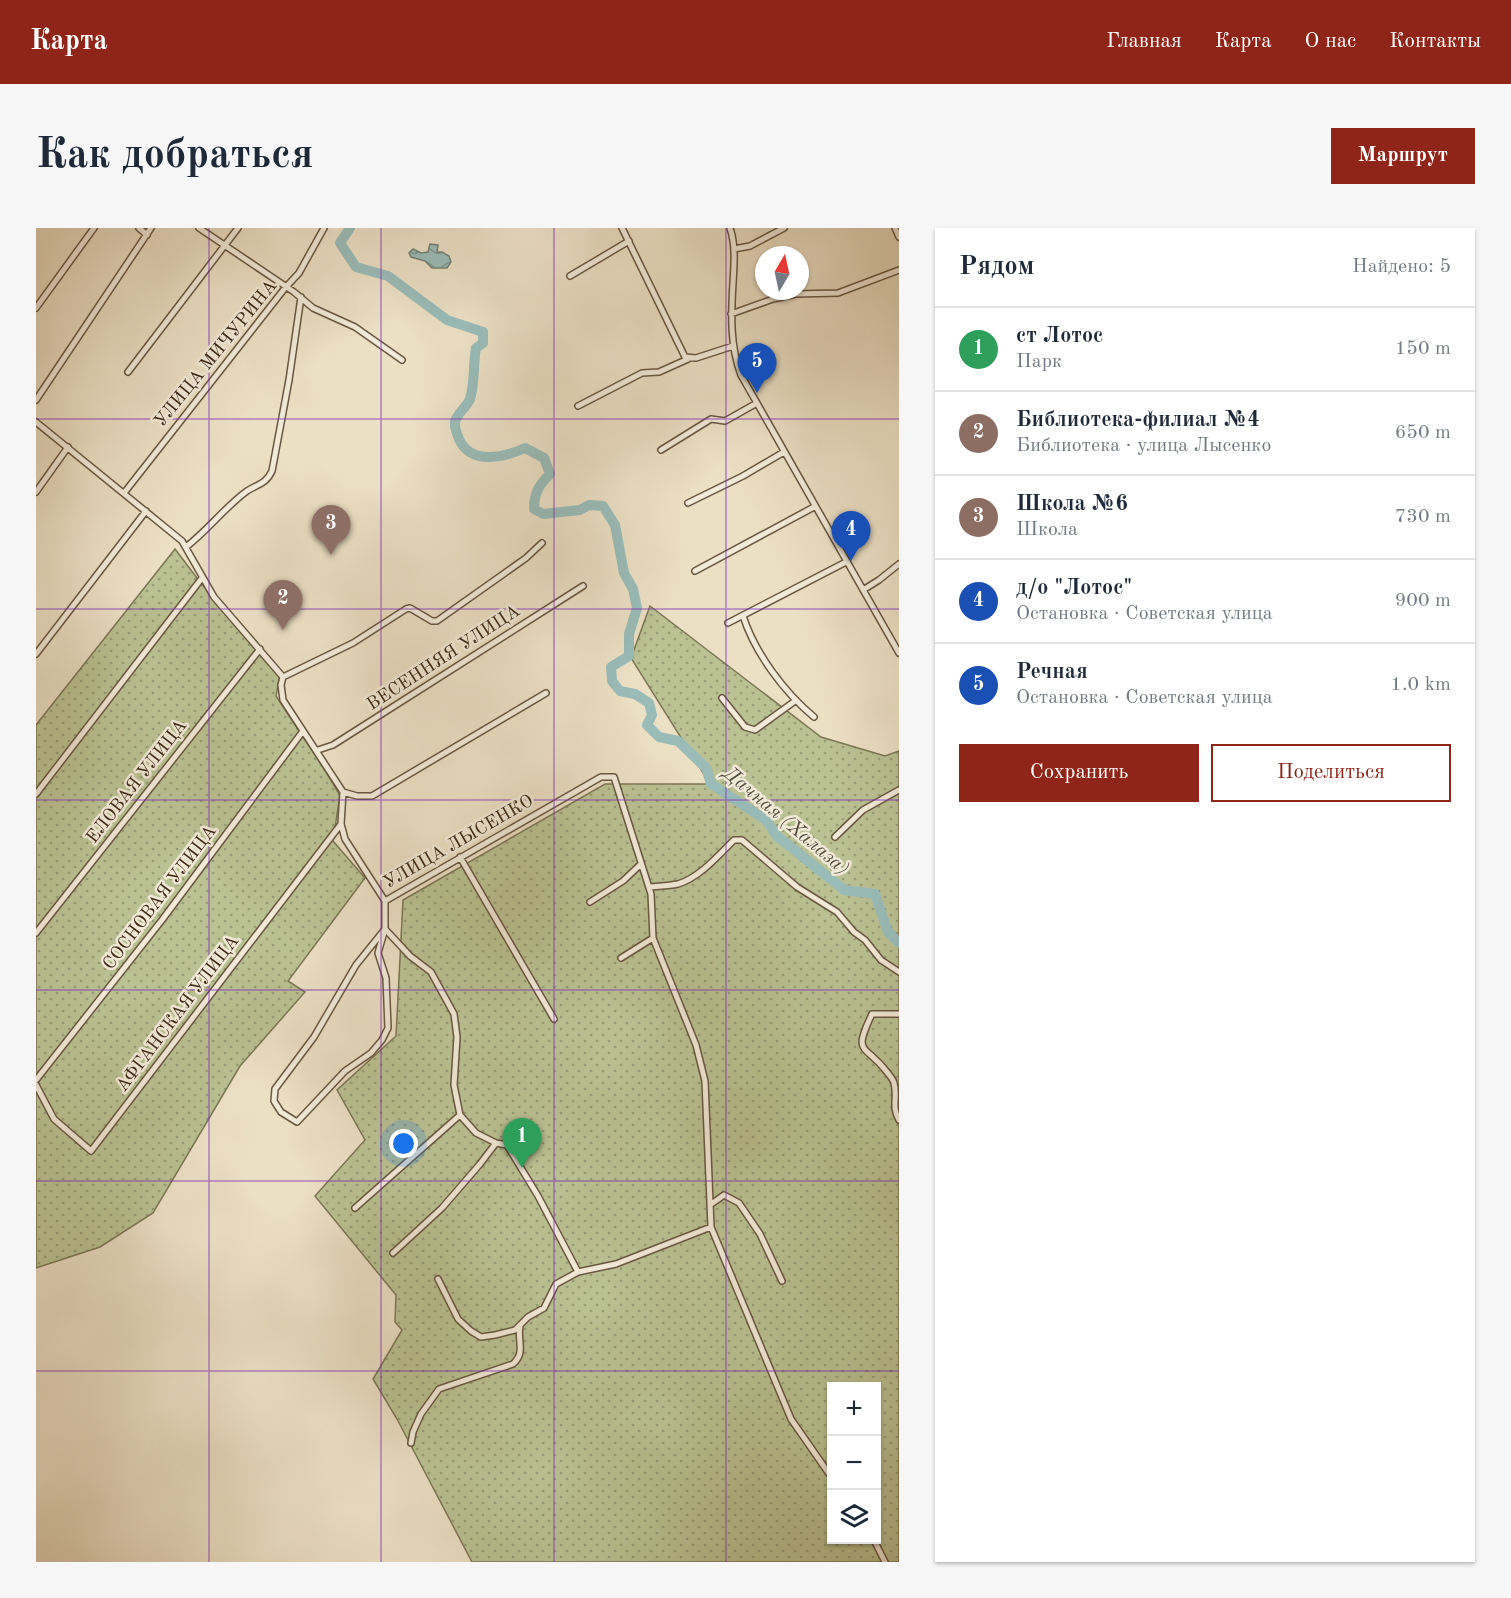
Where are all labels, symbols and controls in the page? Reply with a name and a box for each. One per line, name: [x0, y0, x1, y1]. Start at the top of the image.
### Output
text: Карта: [30, 28, 108, 56]
text: Главная: [1106, 31, 1182, 52]
text: Карта: [1215, 31, 1272, 52]
text: О нас: [1305, 31, 1356, 52]
text: Контакты: [1389, 31, 1481, 52]
button: Маршрут: [1331, 128, 1475, 184]
text: Как добраться: [36, 135, 313, 177]
north arrow: [755, 246, 809, 300]
text: Рядом: [959, 254, 1034, 280]
text: Найдено: 5: [1352, 257, 1451, 277]
street label: УЛИЦА МИЧУРИНА: [151, 277, 281, 431]
text: ст Лотос: [1016, 325, 1103, 347]
text: 1: [973, 339, 984, 359]
text: 150 m: [1395, 339, 1451, 359]
pin: 5: [738, 344, 776, 393]
text: Парк: [1016, 352, 1062, 372]
text: Библиотека-филиал №4: [1016, 409, 1260, 431]
text: 2: [973, 423, 984, 443]
text: 650 m: [1395, 423, 1451, 443]
text: Библиотека · улица Лысенко: [1016, 436, 1271, 456]
text: Школа №6: [1016, 493, 1128, 515]
pin: 3: [312, 506, 350, 555]
text: 3: [973, 507, 984, 527]
text: 730 m: [1395, 507, 1451, 527]
pin: 4: [832, 512, 870, 561]
text: Школа: [1016, 520, 1078, 540]
text: д/о "Лотос": [1016, 577, 1132, 599]
pin: 2: [264, 580, 302, 630]
text: 4: [973, 591, 984, 611]
text: 900 m: [1395, 591, 1451, 611]
street label: ВЕСЕННЯЯ УЛИЦА: [364, 602, 523, 714]
text: Остановка · Советская улица: [1016, 604, 1273, 624]
text: Речная: [1016, 661, 1088, 683]
text: 5: [973, 675, 984, 695]
text: 1.0 km: [1390, 675, 1451, 695]
text: Остановка · Советская улица: [1016, 688, 1273, 708]
street label: ЕЛОВАЯ УЛИЦА: [83, 716, 191, 847]
button: Сохранить: [959, 744, 1199, 802]
button: Поделиться: [1211, 744, 1451, 802]
water label: Дачная (Халаза): [717, 762, 852, 879]
street label: УЛИЦА ЛЫСЕНКО: [381, 792, 536, 892]
street label: СОСНОВАЯ УЛИЦА: [100, 822, 220, 973]
street label: АФГАНСКАЯ УЛИЦА: [113, 932, 243, 1095]
pin: 1: [502, 1118, 542, 1168]
your location: [389, 1129, 418, 1158]
map controls: [827, 1382, 881, 1544]
button: +: [827, 1382, 881, 1436]
button: −: [827, 1436, 881, 1490]
button: layers: [827, 1490, 881, 1544]

